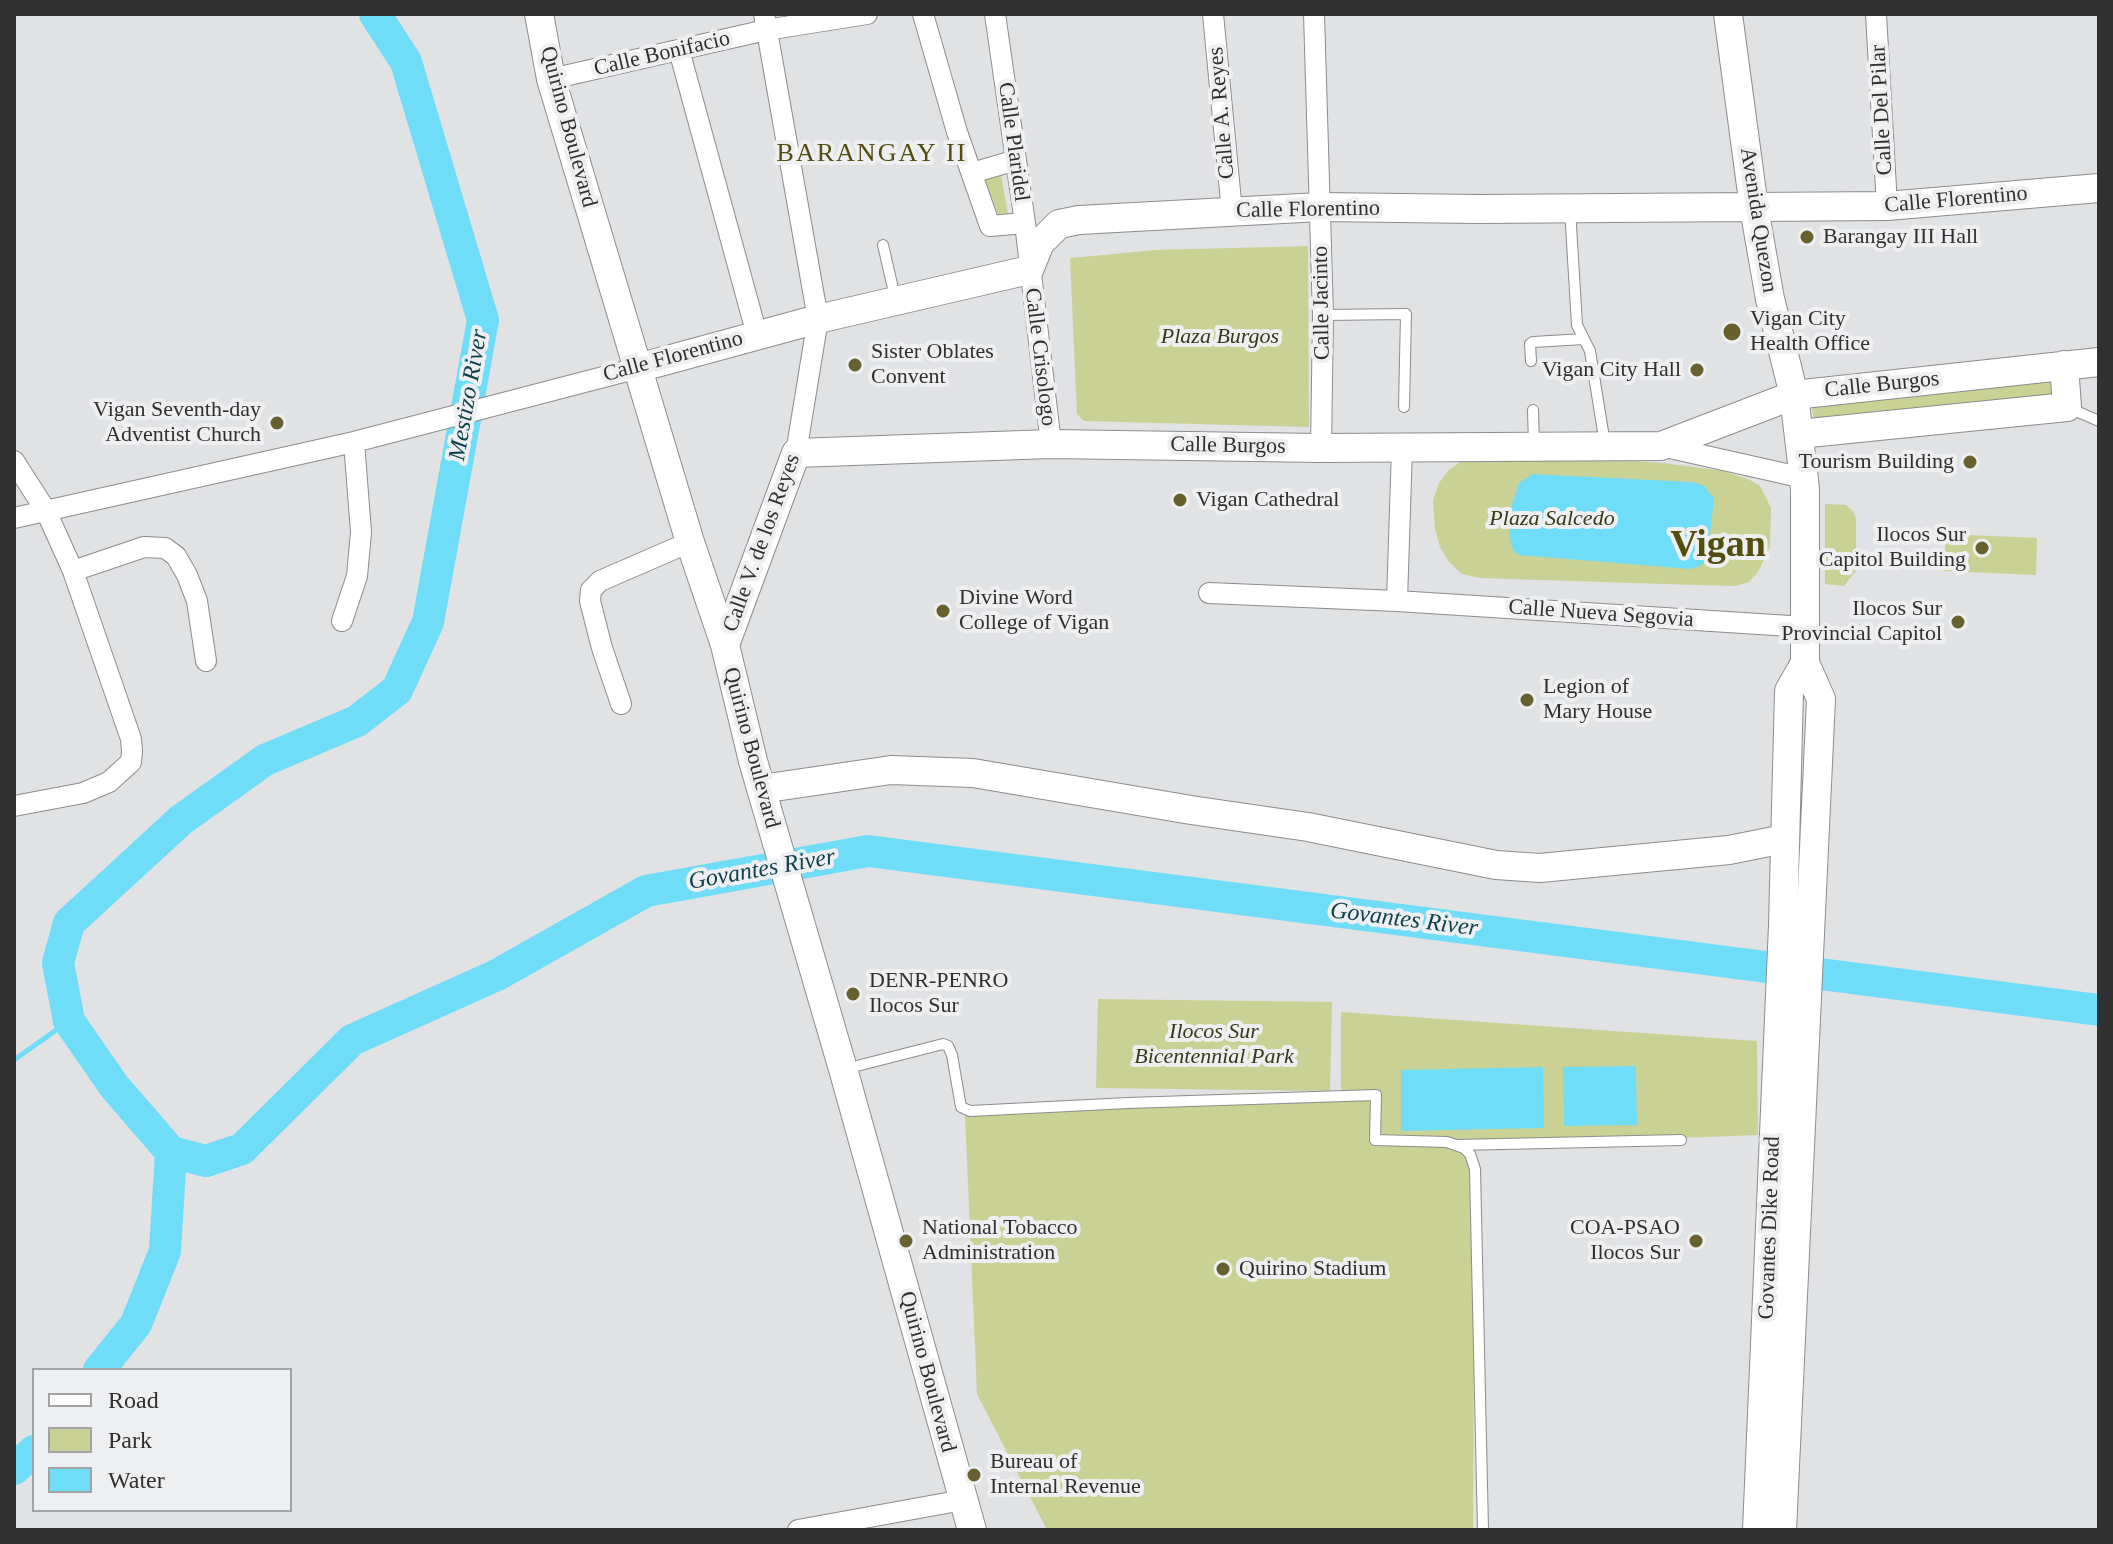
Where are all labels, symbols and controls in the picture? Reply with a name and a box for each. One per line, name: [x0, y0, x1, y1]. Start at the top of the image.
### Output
street label: Calle Bonifacio: [591, 26, 733, 82]
street label: Quirino Boulevard: [534, 44, 602, 210]
street label: Calle Del Pilar: [1865, 44, 1899, 176]
street label: Calle A. Reyes: [1203, 46, 1241, 180]
street label: Calle Plaridel: [992, 81, 1034, 203]
district label: BARANGAY II: [777, 138, 967, 170]
street label: Avenida Quezon: [1733, 145, 1783, 295]
street label: Calle Florentino: [1883, 181, 2029, 219]
street label: Calle Florentino: [1236, 196, 1380, 224]
place label: Barangay III Hall: [1823, 224, 1978, 250]
marker: Barangay III Hall: [1798, 228, 1816, 246]
street label: Calle Jacinto: [1308, 246, 1336, 360]
street label: Calle Crisologo: [1018, 287, 1062, 427]
place label: Vigan City Health Office: [1750, 306, 1870, 358]
marker: Vigan City Health Office: [1721, 321, 1743, 343]
park label: Plaza Burgos: [1161, 324, 1279, 350]
street label: Calle Florentino: [600, 326, 746, 388]
water label: Mestizo River: [443, 327, 495, 463]
place label: Sister Oblates Convent: [871, 339, 994, 390]
marker: Sister Oblates Convent: [846, 356, 864, 374]
place label: Vigan City Hall: [1542, 357, 1681, 383]
marker: Vigan City Hall: [1688, 361, 1706, 379]
street label: Calle Burgos: [1823, 366, 1941, 404]
place label: Vigan Seventh-day Adventist Church: [93, 397, 261, 448]
marker: Vigan Seventh-day Adventist Church: [268, 414, 286, 432]
street label: Calle Burgos: [1170, 432, 1286, 460]
place label: Tourism Building: [1798, 449, 1954, 475]
street label: Calle V. de los Reyes: [718, 451, 806, 635]
marker: Tourism Building: [1961, 453, 1979, 471]
place label: Vigan Cathedral: [1196, 487, 1339, 513]
marker: Vigan Cathedral: [1171, 491, 1189, 509]
park label: Plaza Salcedo: [1489, 506, 1615, 532]
place label: Ilocos Sur Capitol Building: [1819, 522, 1966, 574]
district label: Vigan: [1670, 523, 1766, 569]
marker: Ilocos Sur Capitol Building: [1973, 539, 1991, 557]
place label: Divine Word College of Vigan: [959, 585, 1109, 636]
street label: Calle Nueva Segovia: [1507, 594, 1695, 634]
place label: Ilocos Sur Provincial Capitol: [1781, 596, 1942, 648]
marker: Divine Word College of Vigan: [934, 602, 952, 620]
marker: Ilocos Sur Provincial Capitol: [1949, 613, 1967, 631]
street label: Quirino Boulevard: [717, 665, 785, 831]
place label: Legion of Mary House: [1543, 674, 1652, 726]
marker: Legion of Mary House: [1518, 691, 1536, 709]
water label: Govantes River: [686, 843, 838, 897]
water label: Govantes River: [1328, 897, 1480, 943]
place label: DENR-PENRO Ilocos Sur: [869, 968, 1008, 1020]
marker: DENR-PENRO Ilocos Sur: [844, 985, 862, 1003]
park label: Ilocos Sur Bicentennial Park: [1134, 1019, 1294, 1070]
street label: Govantes Dike Road: [1754, 1136, 1786, 1320]
place label: National Tobacco Administration: [922, 1215, 1077, 1266]
place label: COA-PSAO Ilocos Sur: [1570, 1215, 1680, 1266]
marker: National Tobacco Administration: [897, 1232, 915, 1250]
marker: COA-PSAO Ilocos Sur: [1687, 1232, 1705, 1250]
place label: Quirino Stadium: [1239, 1256, 1386, 1282]
marker: Quirino Stadium: [1214, 1260, 1232, 1278]
street label: Quirino Boulevard: [893, 1289, 961, 1455]
legend: [32, 1368, 292, 1512]
text: Road: [108, 1387, 159, 1413]
text: Park: [108, 1427, 152, 1453]
place label: Bureau of Internal Revenue: [990, 1449, 1141, 1500]
marker: Bureau of Internal Revenue: [965, 1466, 983, 1484]
text: Water: [108, 1467, 165, 1493]

